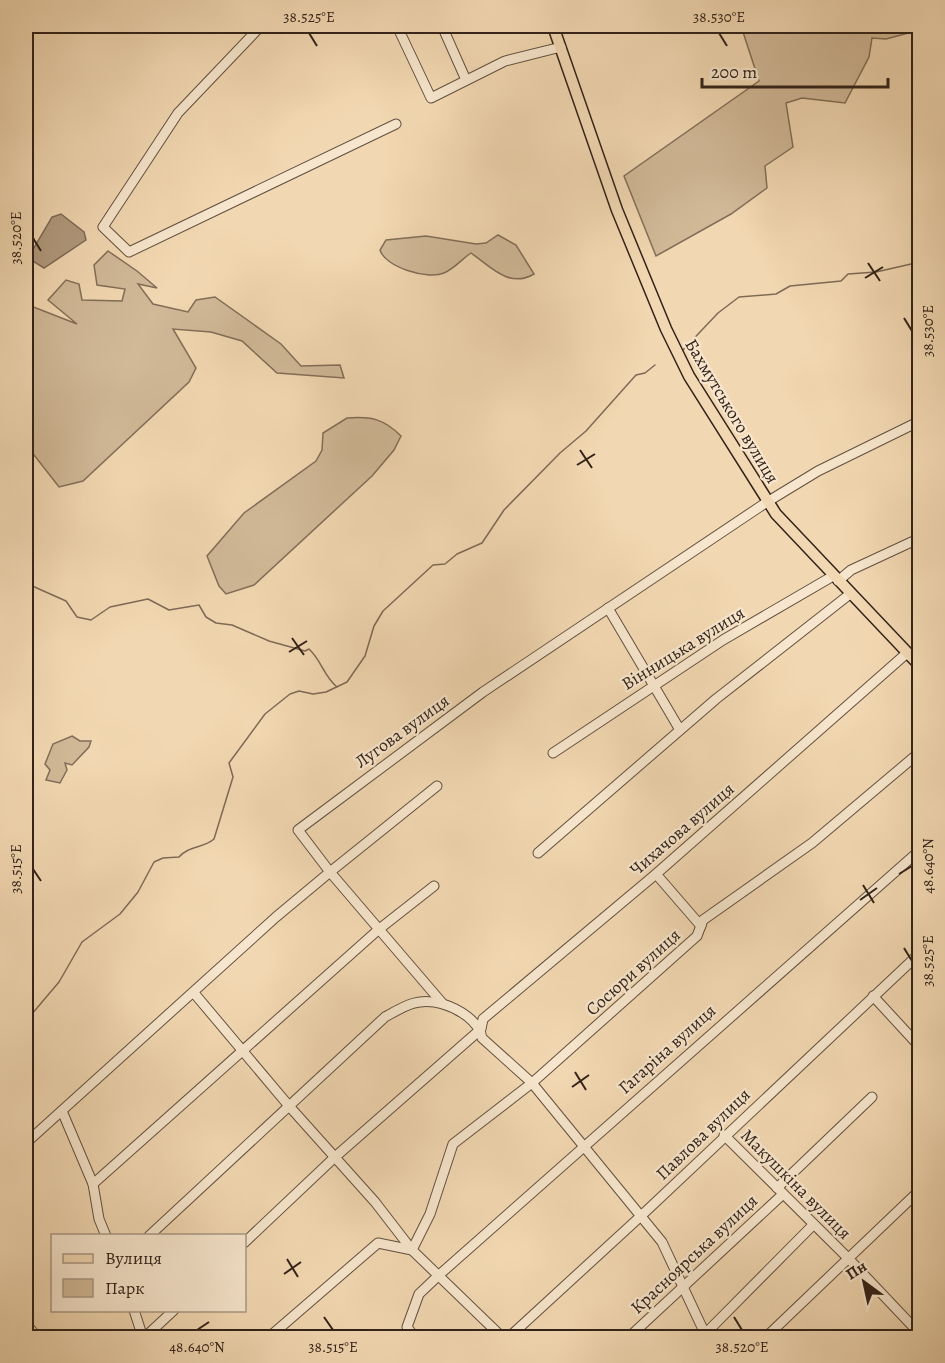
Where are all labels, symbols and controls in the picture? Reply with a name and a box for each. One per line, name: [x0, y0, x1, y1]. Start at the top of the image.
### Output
text: 38.525°E: [283, 7, 335, 27]
text: 38.530°E: [693, 7, 745, 27]
scale bar: [702, 51, 888, 89]
text: 200 m: [711, 60, 757, 84]
text: 38.520°E: [6, 211, 26, 265]
text: 38.530°E: [918, 305, 938, 357]
street label: Бахмутського вулиця: [679, 334, 785, 488]
street label: Вінницька вулиця: [617, 601, 749, 695]
street label: Лугова вулиця: [350, 689, 454, 773]
street label: Чихачова вулиця: [625, 777, 739, 881]
text: 48.640°N: [918, 838, 938, 894]
text: 38.515°E: [6, 844, 26, 894]
street label: Сосюри вулиця: [581, 923, 685, 1021]
text: 38.525°E: [918, 935, 938, 987]
street label: Гагаріна вулиця: [613, 999, 721, 1099]
street label: Павлова вулиця: [651, 1083, 755, 1185]
street label: Макушкіна вулиця: [735, 1123, 857, 1245]
street label: Красноярська вулиця: [625, 1189, 763, 1319]
legend: [51, 1234, 246, 1312]
text: Вулиця: [105, 1246, 162, 1270]
north arrow: [834, 1252, 894, 1312]
text: Пн: [842, 1255, 871, 1285]
text: Парк: [105, 1276, 145, 1300]
text: 48.640°N: [169, 1337, 225, 1357]
text: 38.515°E: [308, 1337, 358, 1357]
text: 38.520°E: [715, 1337, 769, 1357]

